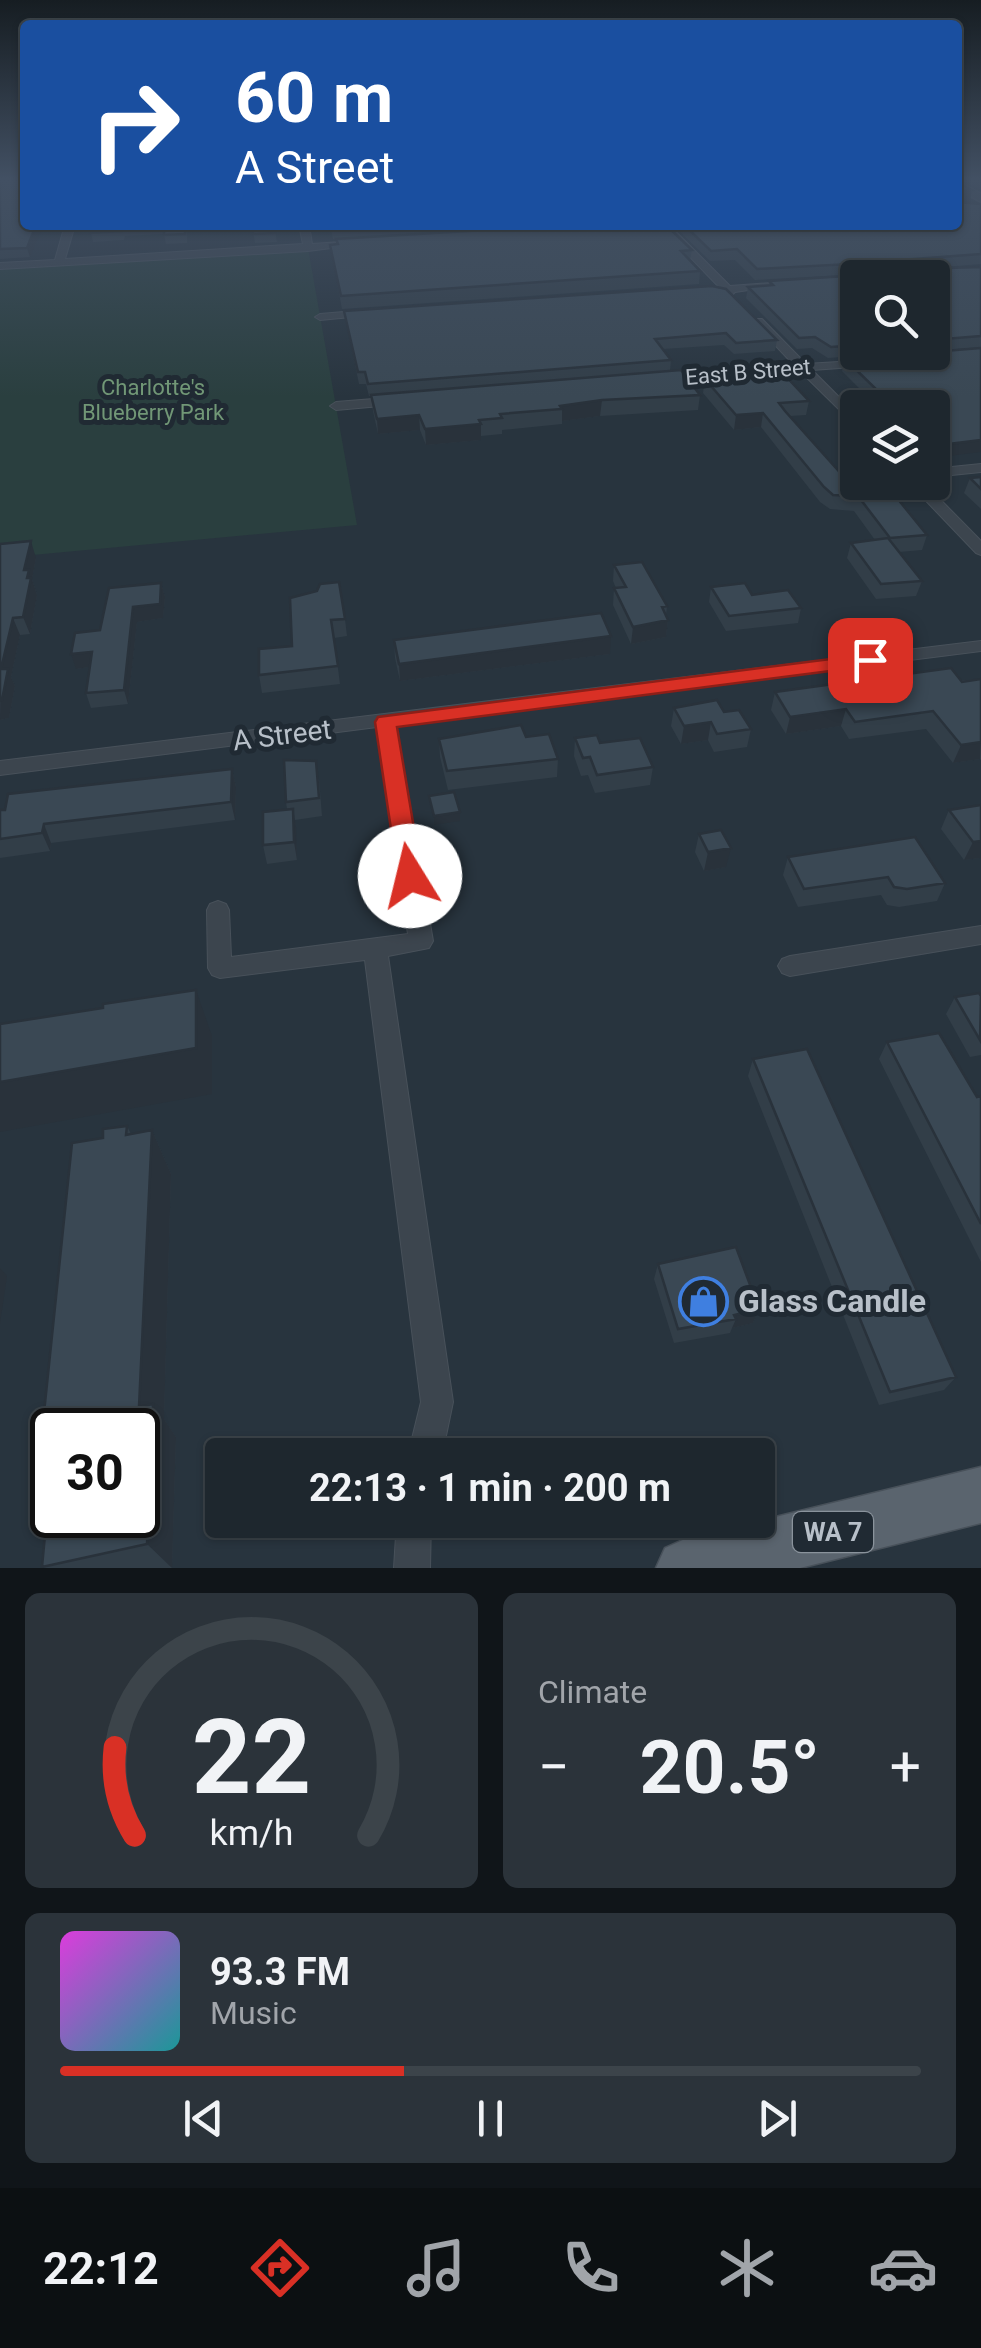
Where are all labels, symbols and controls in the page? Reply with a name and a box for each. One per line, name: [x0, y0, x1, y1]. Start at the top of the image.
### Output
text: 60 m: [235, 57, 393, 139]
icon: right: [70, 60, 200, 190]
text: A Street: [235, 141, 394, 194]
map controls: [840, 260, 950, 500]
button: search: [840, 260, 950, 370]
street label: East B Street: [684, 354, 812, 390]
park label: Charlotte's Blueberry Park: [82, 375, 225, 425]
button: layers: [840, 390, 950, 500]
pin: [828, 618, 913, 703]
icon: arrive: [843, 633, 898, 688]
street label: A Street: [231, 713, 333, 757]
position arrow: [358, 824, 462, 928]
shop icon: Glass Candle: [677, 1275, 729, 1327]
place label: Glass Candle: [738, 1282, 926, 1320]
speed limit sign: 30: [30, 1408, 160, 1538]
text: 22:13 · 1 min · 200 m: [309, 1466, 671, 1510]
road number: WA 7: [793, 1512, 873, 1552]
text: Climate: [538, 1673, 647, 1711]
text: 22: [192, 1697, 311, 1818]
text: 20.5°: [640, 1723, 820, 1811]
text: −: [538, 1735, 569, 1799]
text: +: [890, 1735, 921, 1799]
text: km/h: [210, 1812, 293, 1854]
text: 93.3 FM: [210, 1950, 350, 1994]
text: Music: [210, 1994, 297, 2032]
icon: previous: [176, 2091, 231, 2146]
icon: pause: [463, 2091, 518, 2146]
icon: next: [750, 2091, 805, 2146]
icon: directions: [245, 2233, 315, 2303]
icon: music: [401, 2233, 471, 2303]
icon: phone: [556, 2233, 626, 2303]
icon: climate: [712, 2233, 782, 2303]
icon: car: [868, 2233, 938, 2303]
text: 22:12: [43, 2242, 159, 2295]

